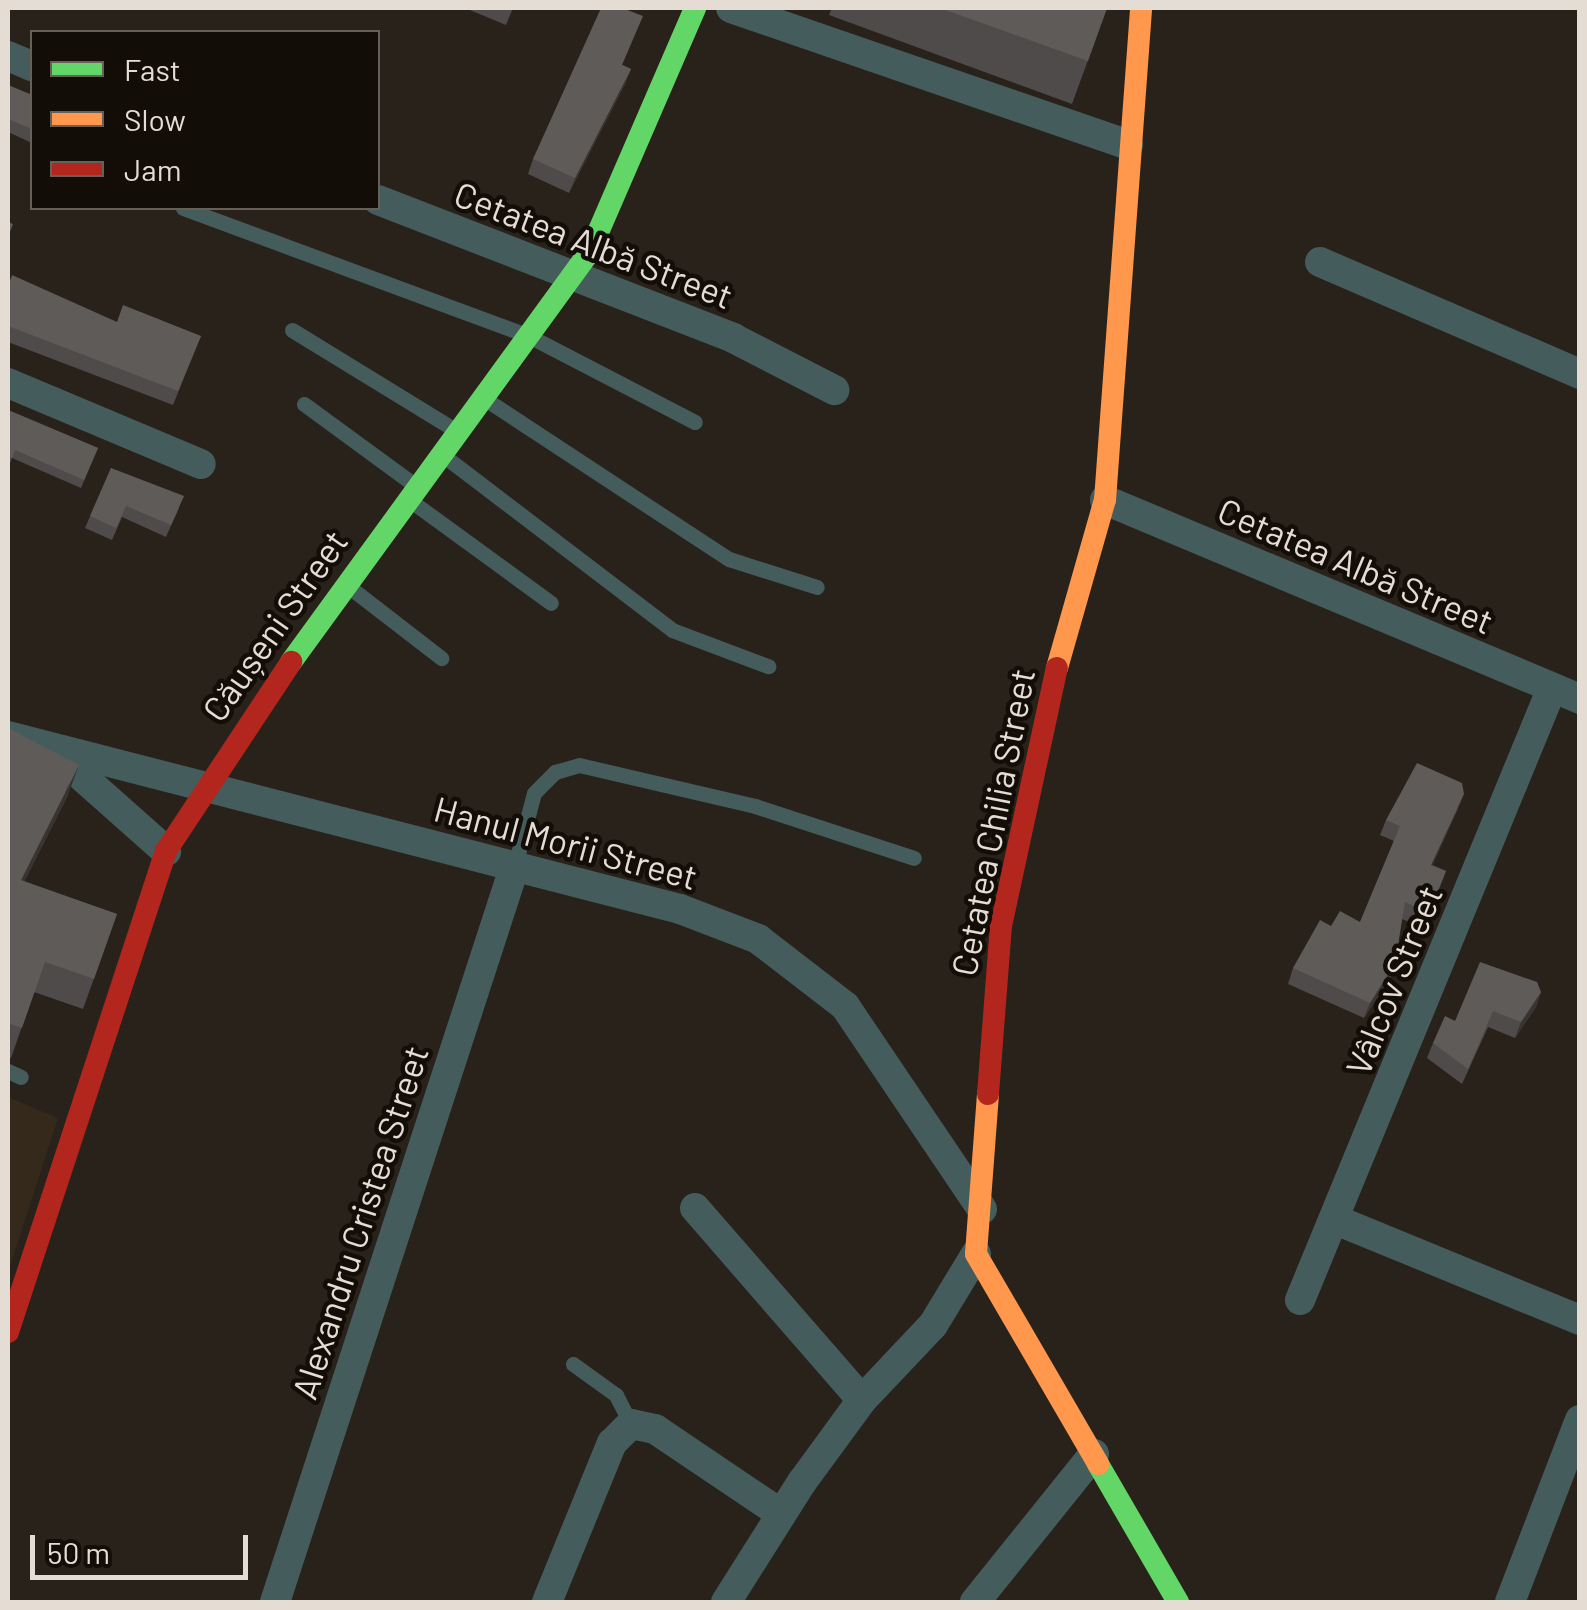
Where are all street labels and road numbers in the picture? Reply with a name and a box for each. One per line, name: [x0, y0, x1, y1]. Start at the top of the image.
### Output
street label: Cetatea Albă Street: [449, 172, 739, 316]
street label: Cetatea Albă Street: [1212, 488, 1500, 642]
street label: Căușeni Street: [193, 521, 355, 729]
street label: Cetatea Chilia Street: [942, 665, 1042, 979]
street label: Hanul Morii Street: [430, 787, 702, 897]
street label: Vâlcov Street: [1336, 879, 1450, 1081]
street label: Alexandru Cristea Street: [282, 1040, 436, 1404]

